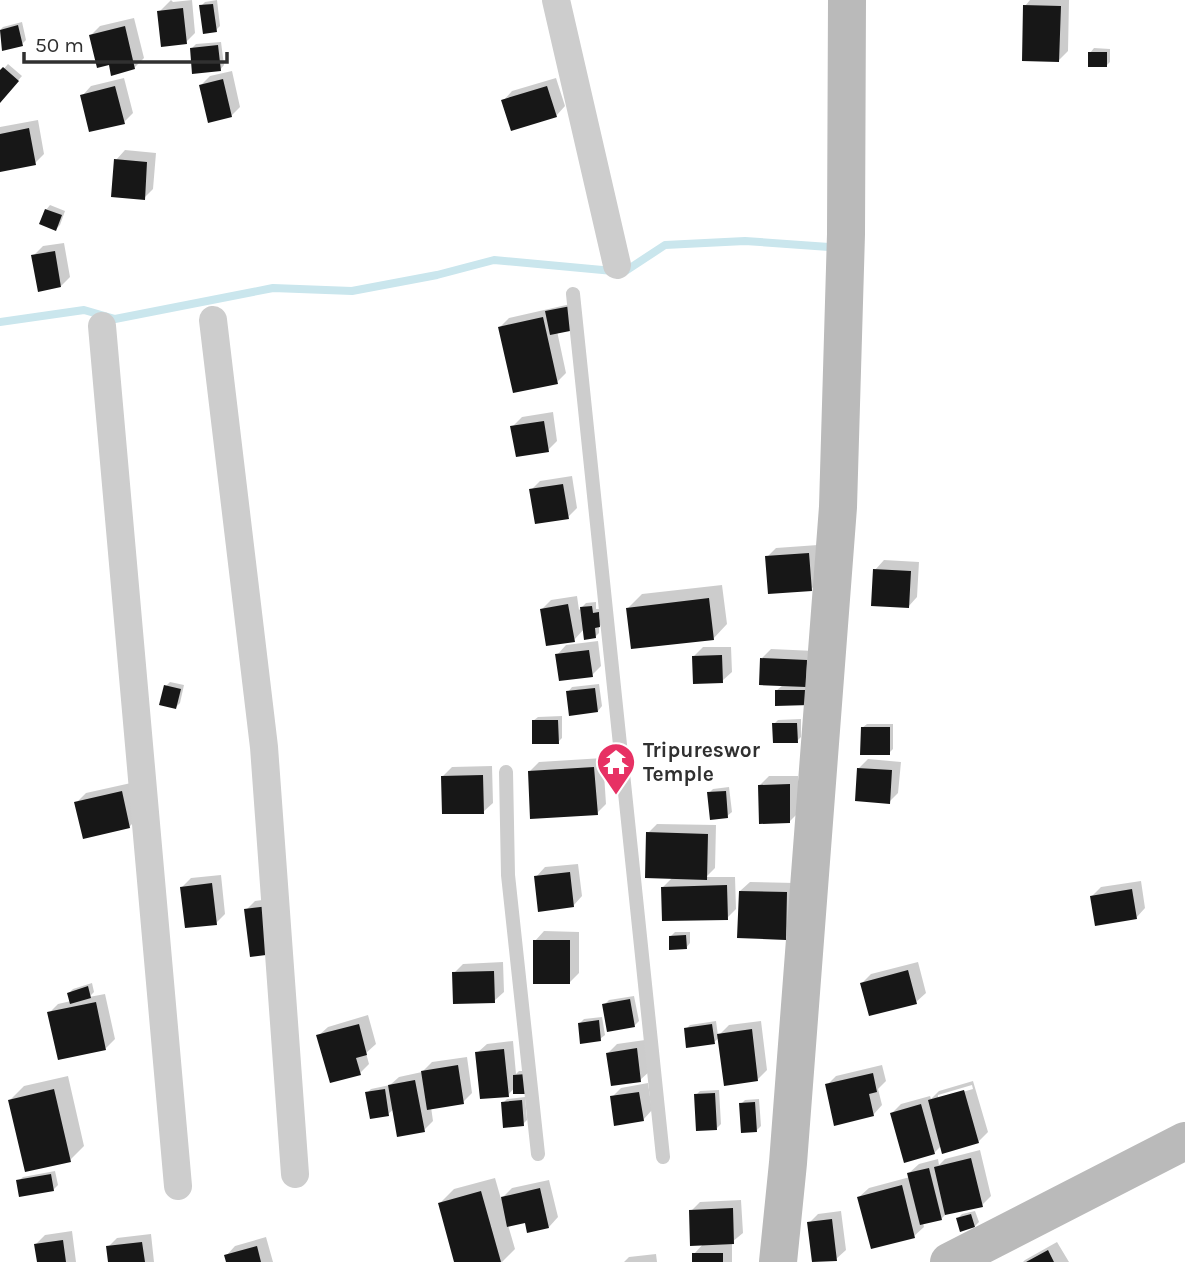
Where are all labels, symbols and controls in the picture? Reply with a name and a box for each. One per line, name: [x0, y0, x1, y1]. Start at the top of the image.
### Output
scale bar: [24, 21, 228, 65]
text: 50 m: [35, 33, 84, 57]
place label: Tripureswor Temple: [643, 738, 761, 786]
temple icon: Tripureswor Temple: [595, 741, 637, 796]

